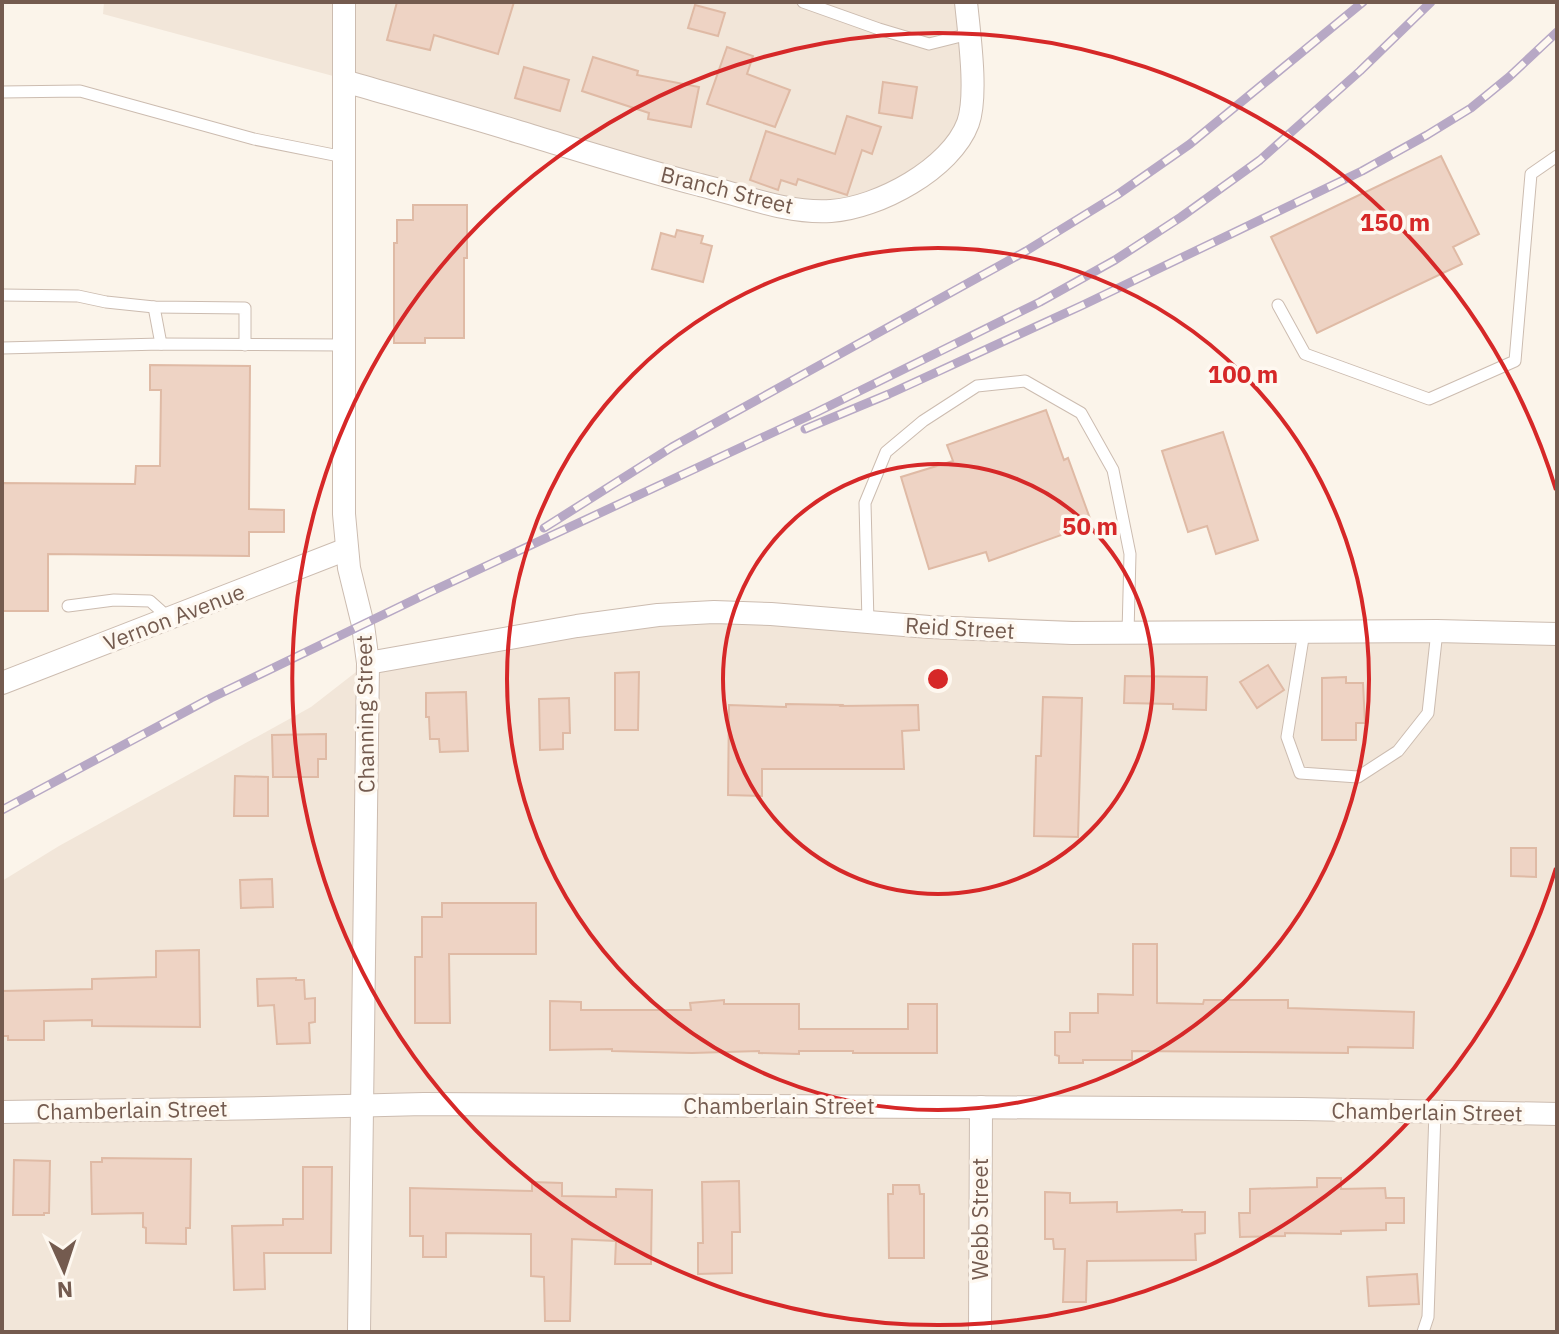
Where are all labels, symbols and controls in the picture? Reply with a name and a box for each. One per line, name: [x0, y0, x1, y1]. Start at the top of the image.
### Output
street label: Branch Street: [658, 159, 796, 220]
text: 150 m: [1360, 206, 1430, 238]
text: 100 m: [1208, 358, 1278, 390]
text: 50 m: [1062, 510, 1118, 542]
street label: Vernon Avenue: [99, 576, 249, 657]
street label: Reid Street: [905, 610, 1016, 645]
street label: Channing Street: [349, 635, 380, 793]
centre of rings: [924, 665, 952, 693]
street label: Chamberlain Street: [683, 1091, 875, 1120]
street label: Chamberlain Street: [36, 1093, 228, 1126]
street label: Chamberlain Street: [1331, 1095, 1523, 1128]
street label: Webb Street: [965, 1158, 994, 1280]
north arrow: [24, 1230, 104, 1310]
text: N: [56, 1276, 74, 1305]

